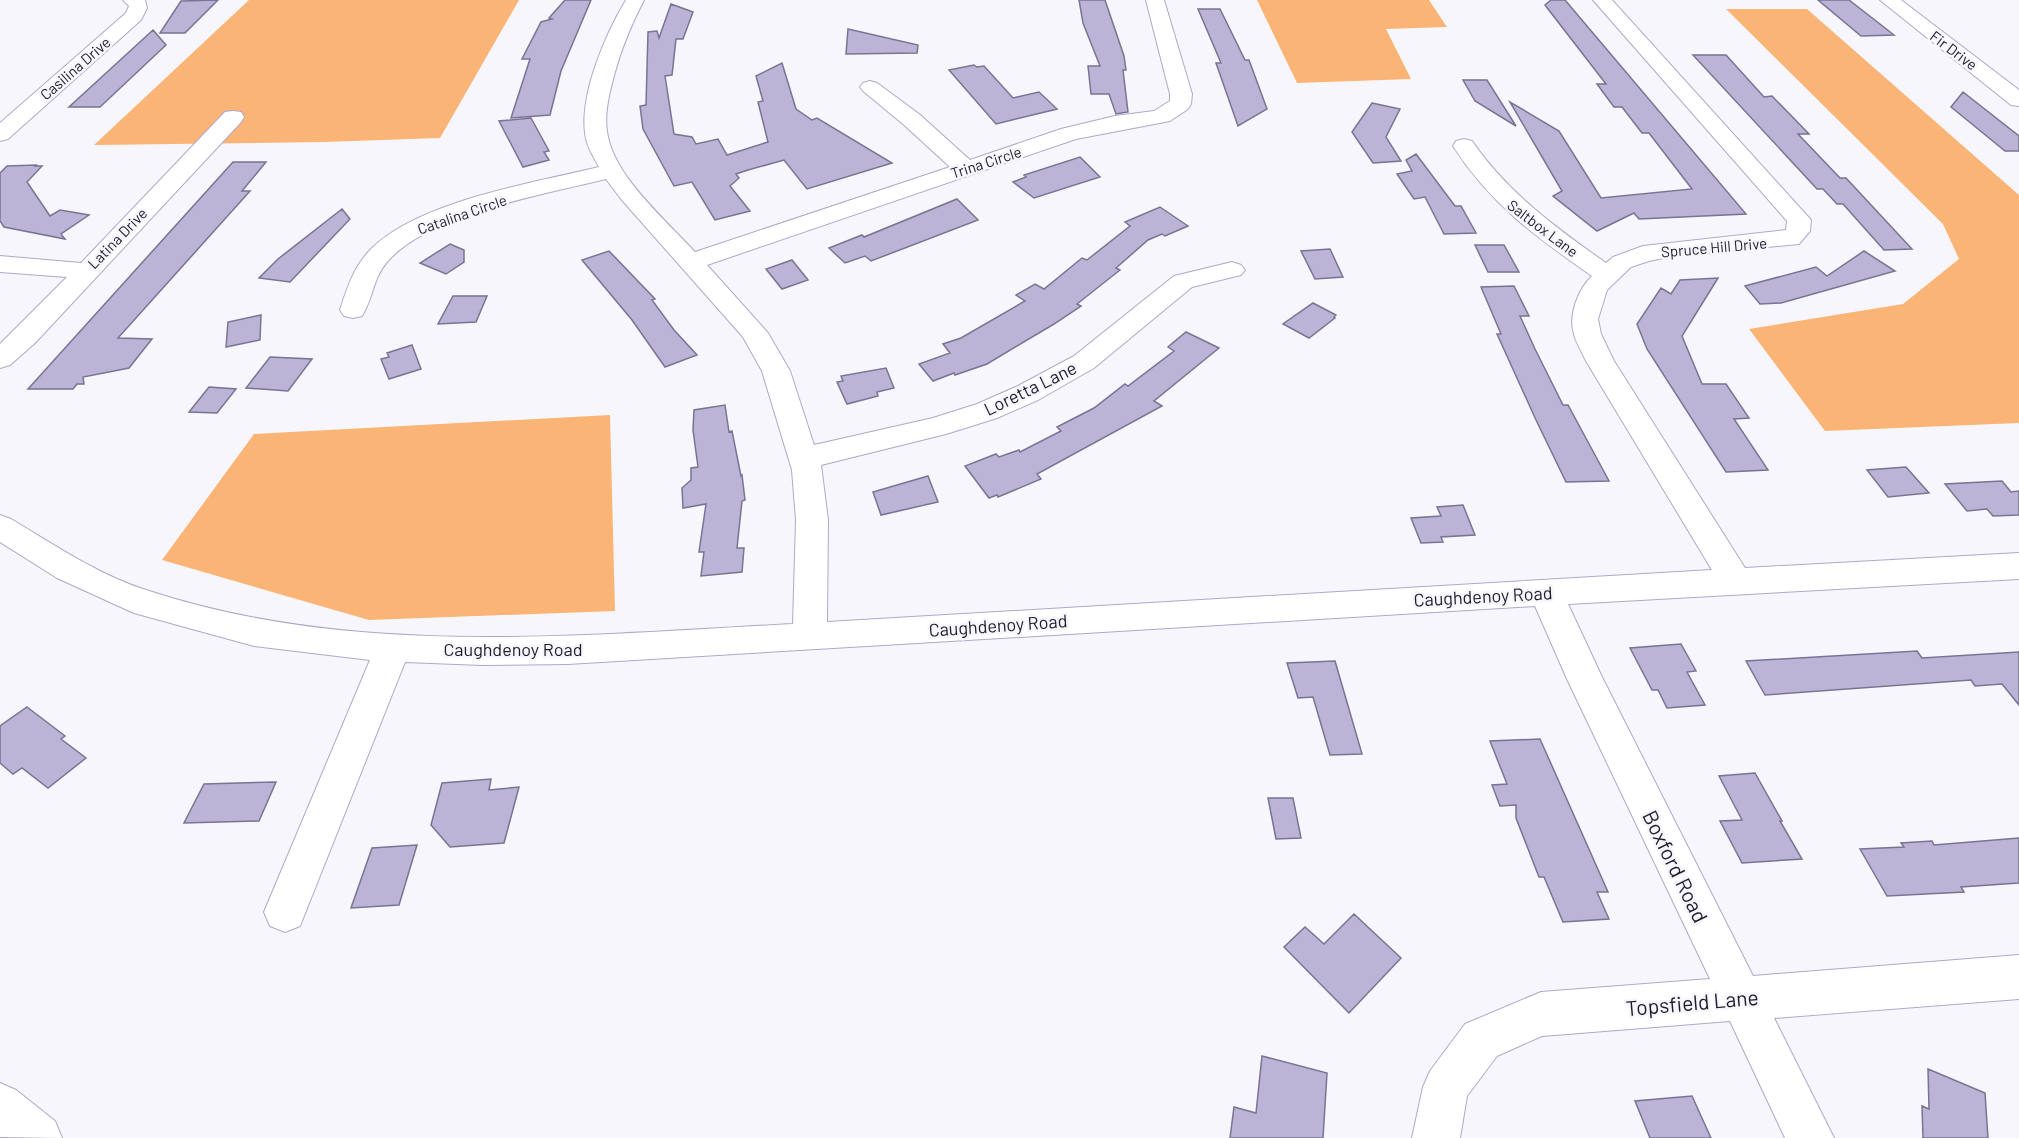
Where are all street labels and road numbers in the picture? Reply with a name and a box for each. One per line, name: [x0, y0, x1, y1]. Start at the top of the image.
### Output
street label: Fir Drive: [1927, 26, 1981, 74]
street label: Casilina Drive: [36, 33, 114, 103]
street label: Trina Circle: [948, 142, 1024, 182]
street label: Catalina Circle: [415, 190, 509, 238]
street label: Saltbox Lane: [1504, 196, 1582, 260]
street label: Latina Drive: [84, 204, 150, 272]
street label: Spruce Hill Drive: [1660, 233, 1768, 261]
street label: Loretta Lane: [980, 356, 1080, 420]
street label: Caughdenoy Road: [1413, 581, 1553, 611]
street label: Caughdenoy Road: [928, 609, 1068, 641]
street label: Caughdenoy Road: [444, 638, 583, 660]
street label: Boxford Road: [1638, 806, 1714, 926]
street label: Topsfield Lane: [1625, 984, 1759, 1020]

